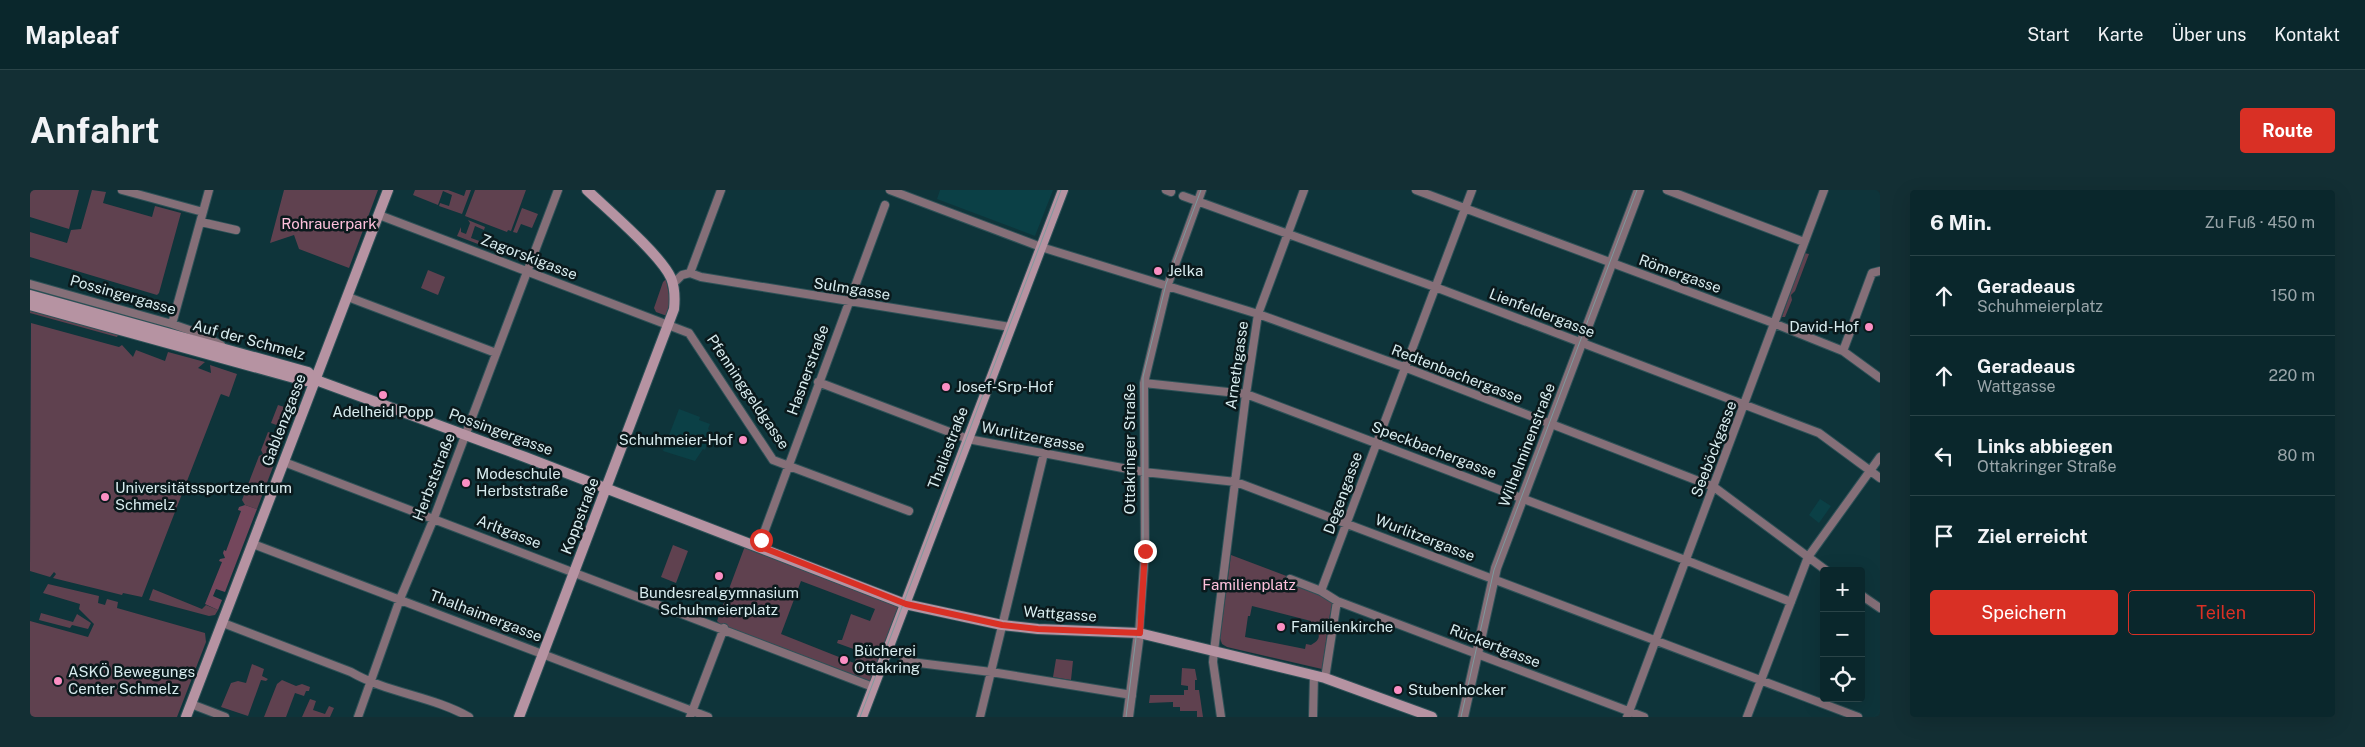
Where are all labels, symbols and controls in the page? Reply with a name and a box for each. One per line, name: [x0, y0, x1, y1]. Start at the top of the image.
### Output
text: Mapleaf: [25, 21, 119, 49]
text: Start: [2027, 24, 2070, 45]
text: Karte: [2098, 24, 2143, 45]
text: Über uns: [2171, 24, 2246, 45]
text: Kontakt: [2274, 24, 2340, 45]
button: Route: [2240, 108, 2335, 153]
text: Anfahrt: [30, 110, 160, 151]
text: 6 Min.: [1930, 210, 1992, 235]
text: Zu Fuß · 450 m: [2205, 213, 2315, 232]
park label: Rohrauerpark: [281, 215, 377, 232]
street label: Zagorskigasse: [479, 230, 580, 283]
street label: Römergasse: [1637, 251, 1724, 296]
place label: Jelka: [1168, 262, 1203, 279]
marker: Jelka: [1152, 265, 1164, 277]
street label: Possingergasse: [68, 271, 178, 318]
street label: Sulmgasse: [813, 274, 892, 303]
text: Geradeaus: [1977, 275, 2075, 297]
icon: ahead: [1930, 282, 1958, 310]
street label: Lienfeldergasse: [1487, 285, 1597, 341]
text: 150 m: [2271, 286, 2315, 305]
text: Schuhmeierplatz: [1977, 297, 2103, 316]
street label: Auf der Schmelz: [191, 316, 307, 363]
place label: David-Hof: [1789, 318, 1859, 335]
street label: Arnethgasse: [1222, 320, 1251, 410]
marker: David-Hof: [1863, 321, 1875, 333]
street label: Hasnerstraße: [783, 322, 832, 417]
street label: Pfenninggeldgasse: [704, 331, 793, 452]
street label: Redtenbachergasse: [1389, 341, 1525, 406]
text: Geradeaus: [1977, 355, 2075, 377]
icon: ahead: [1930, 362, 1958, 390]
text: 220 m: [2268, 366, 2315, 385]
street label: Gablenzgasse: [258, 371, 309, 468]
text: Wattgasse: [1977, 377, 2056, 396]
place label: Josef-Srp-Hof: [956, 378, 1053, 395]
marker: Josef-Srp-Hof: [940, 381, 952, 393]
street label: Wilhelminenstraße: [1495, 381, 1558, 509]
street label: Ottakringer Straße: [1121, 384, 1138, 514]
marker: Adelheid Popp: [377, 389, 389, 401]
street label: Seeböckgasse: [1687, 398, 1740, 499]
place label: Adelheid Popp: [332, 403, 434, 420]
street label: Thaliastraße: [924, 404, 971, 491]
street label: Possingergasse: [447, 405, 556, 458]
street label: Wurlitzergasse: [980, 418, 1086, 455]
street label: Speckbachergasse: [1369, 418, 1499, 481]
street label: Herbststraße: [409, 431, 458, 523]
place label: Schuhmeier-Hof: [619, 431, 733, 448]
marker: Schuhmeier-Hof: [737, 434, 749, 446]
text: Links abbiegen: [1977, 435, 2113, 457]
icon: left: [1930, 442, 1958, 470]
text: 80 m: [2277, 446, 2315, 465]
street label: Degengasse: [1320, 449, 1365, 536]
text: Ottakringer Straße: [1977, 457, 2116, 476]
place label: Modeschule Herbststraße: [476, 465, 568, 499]
street label: Koppstraße: [557, 475, 602, 556]
marker: Modeschule Herbststraße: [460, 477, 472, 489]
place label: Universitätssportzentrum Schmelz: [115, 479, 292, 513]
marker: Universitätssportzentrum Schmelz: [99, 491, 111, 503]
street label: Wurlitzergasse: [1373, 511, 1477, 564]
street label: Arltgasse: [475, 512, 544, 552]
icon: arrive: [1930, 522, 1958, 550]
text: Ziel erreicht: [1977, 525, 2088, 547]
route start: [750, 529, 773, 552]
route end: [1134, 540, 1157, 563]
map controls: [1820, 567, 1865, 702]
button: +: [1820, 567, 1865, 612]
marker: Bundesrealgymnasium Schuhmeierplatz: [713, 570, 725, 582]
park label: Familienplatz: [1202, 576, 1296, 593]
place label: Bundesrealgymnasium Schuhmeierplatz: [639, 584, 799, 618]
street label: Thalhaimergasse: [428, 586, 545, 645]
button: Speichern: [1930, 590, 2118, 635]
button: Teilen: [2128, 590, 2315, 635]
street label: Wattgasse: [1023, 602, 1097, 625]
button: −: [1820, 612, 1865, 657]
place label: Familienkirche: [1291, 618, 1393, 635]
street label: Rückertgasse: [1447, 620, 1543, 671]
marker: Familienkirche: [1275, 621, 1287, 633]
place label: Bücherei Ottakring: [854, 642, 920, 676]
marker: Bücherei Ottakring: [838, 654, 850, 666]
button: locate: [1820, 657, 1865, 702]
place label: ASKÖ Bewegungs Center Schmelz: [68, 662, 195, 697]
marker: ASKÖ Bewegungs Center Schmelz: [52, 675, 64, 687]
place label: Stubenhocker: [1408, 681, 1506, 698]
marker: Stubenhocker: [1392, 684, 1404, 696]

